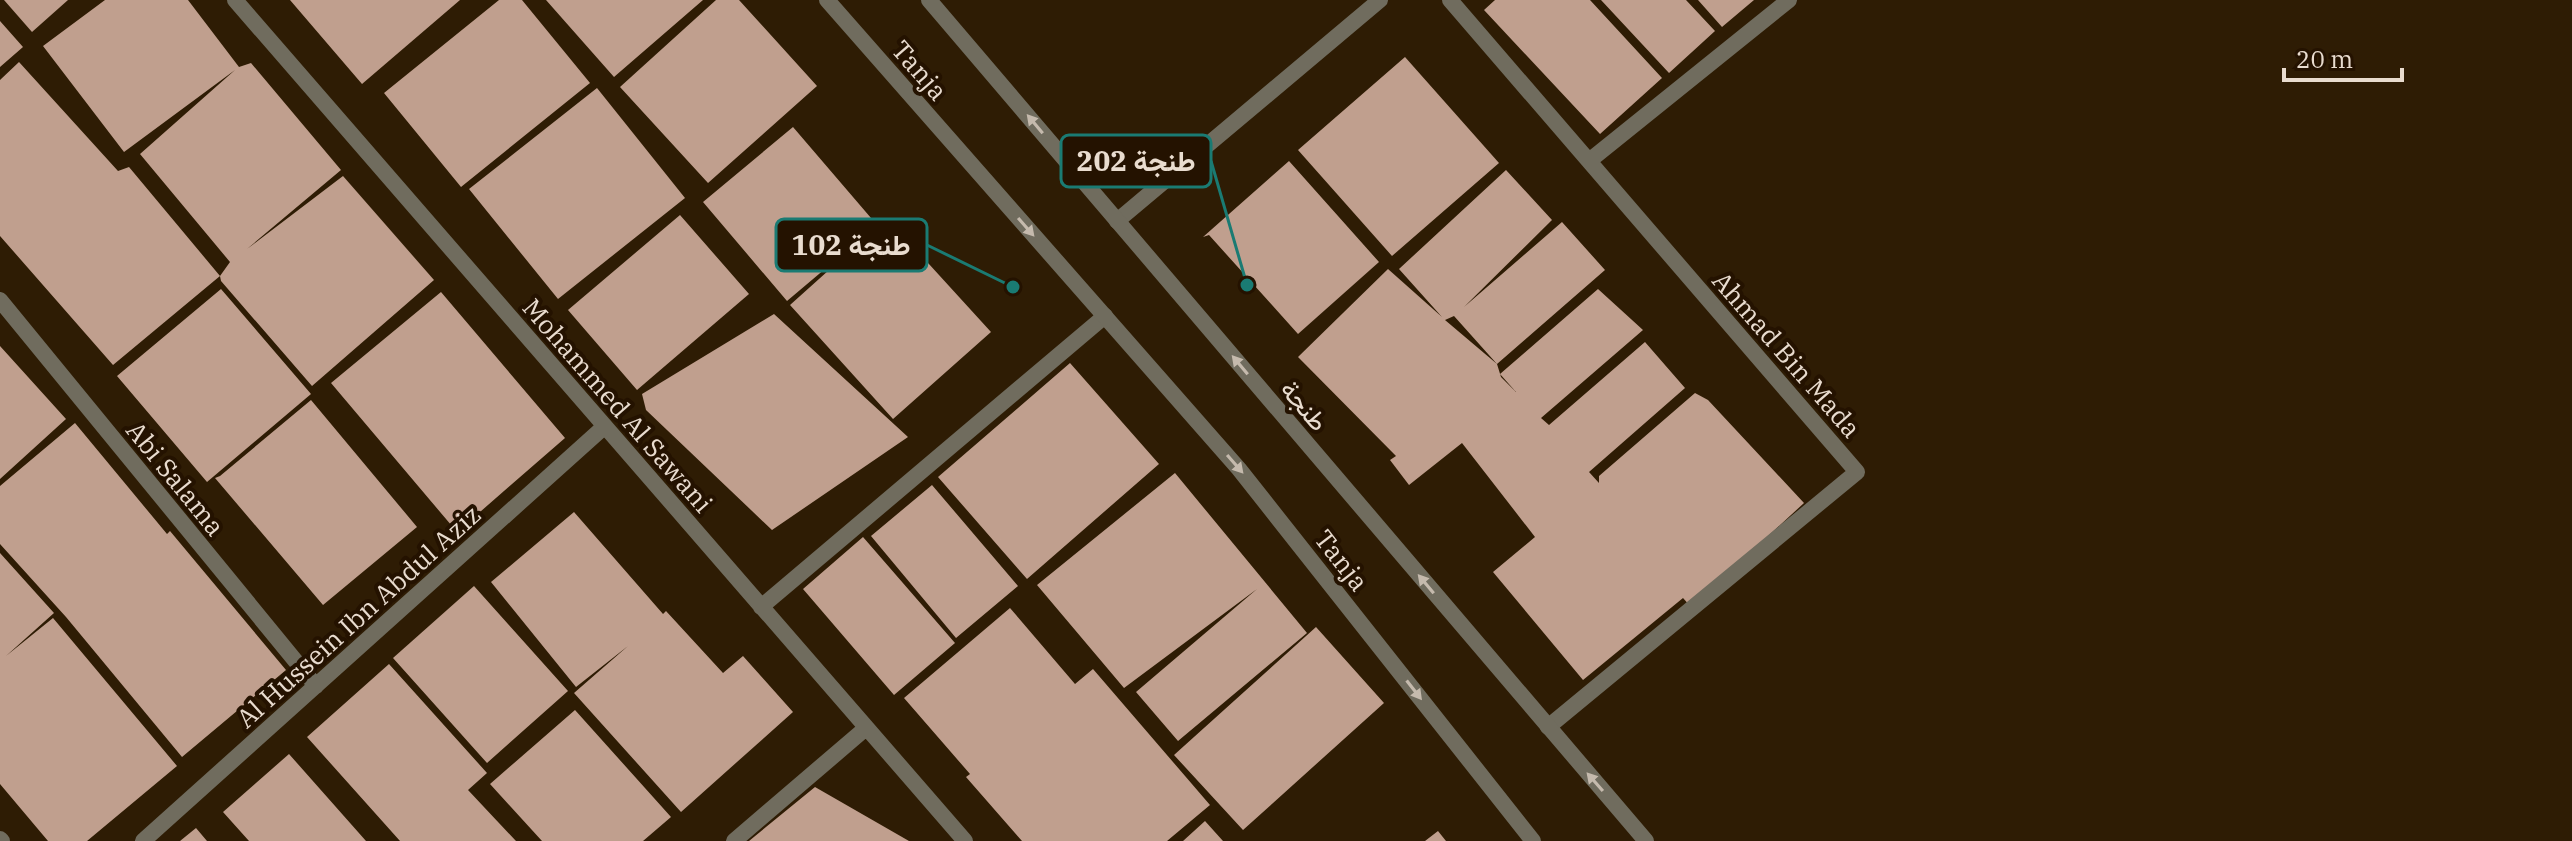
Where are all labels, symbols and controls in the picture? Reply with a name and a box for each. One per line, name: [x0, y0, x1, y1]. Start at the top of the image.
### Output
scale bar: [2284, 32, 2402, 82]
street label: Tanja: [885, 33, 955, 107]
text: 20 m: [2296, 43, 2353, 75]
one-way arrow: [1026, 114, 1044, 134]
callout: طنجة 202: [1061, 135, 1211, 187]
text: طنجة 202: [1077, 142, 1195, 179]
one-way arrow: [1017, 216, 1034, 236]
callout: طنجة 102: [776, 219, 927, 271]
text: طنجة 102: [792, 226, 910, 263]
street label: Ahmad Bin Mada: [1705, 264, 1869, 444]
street label: Mohammed Al Sawani: [516, 291, 720, 519]
one-way arrow: [1231, 355, 1249, 374]
street label: طنجة: [1274, 372, 1336, 438]
street label: Abi Salama: [119, 414, 233, 542]
one-way arrow: [1225, 455, 1243, 474]
street label: Al Hussein Ibn Abdul Aziz: [229, 497, 487, 735]
street label: Tanja: [1307, 522, 1377, 598]
one-way arrow: [1418, 574, 1435, 594]
one-way arrow: [1405, 680, 1421, 700]
one-way arrow: [1587, 772, 1604, 792]

